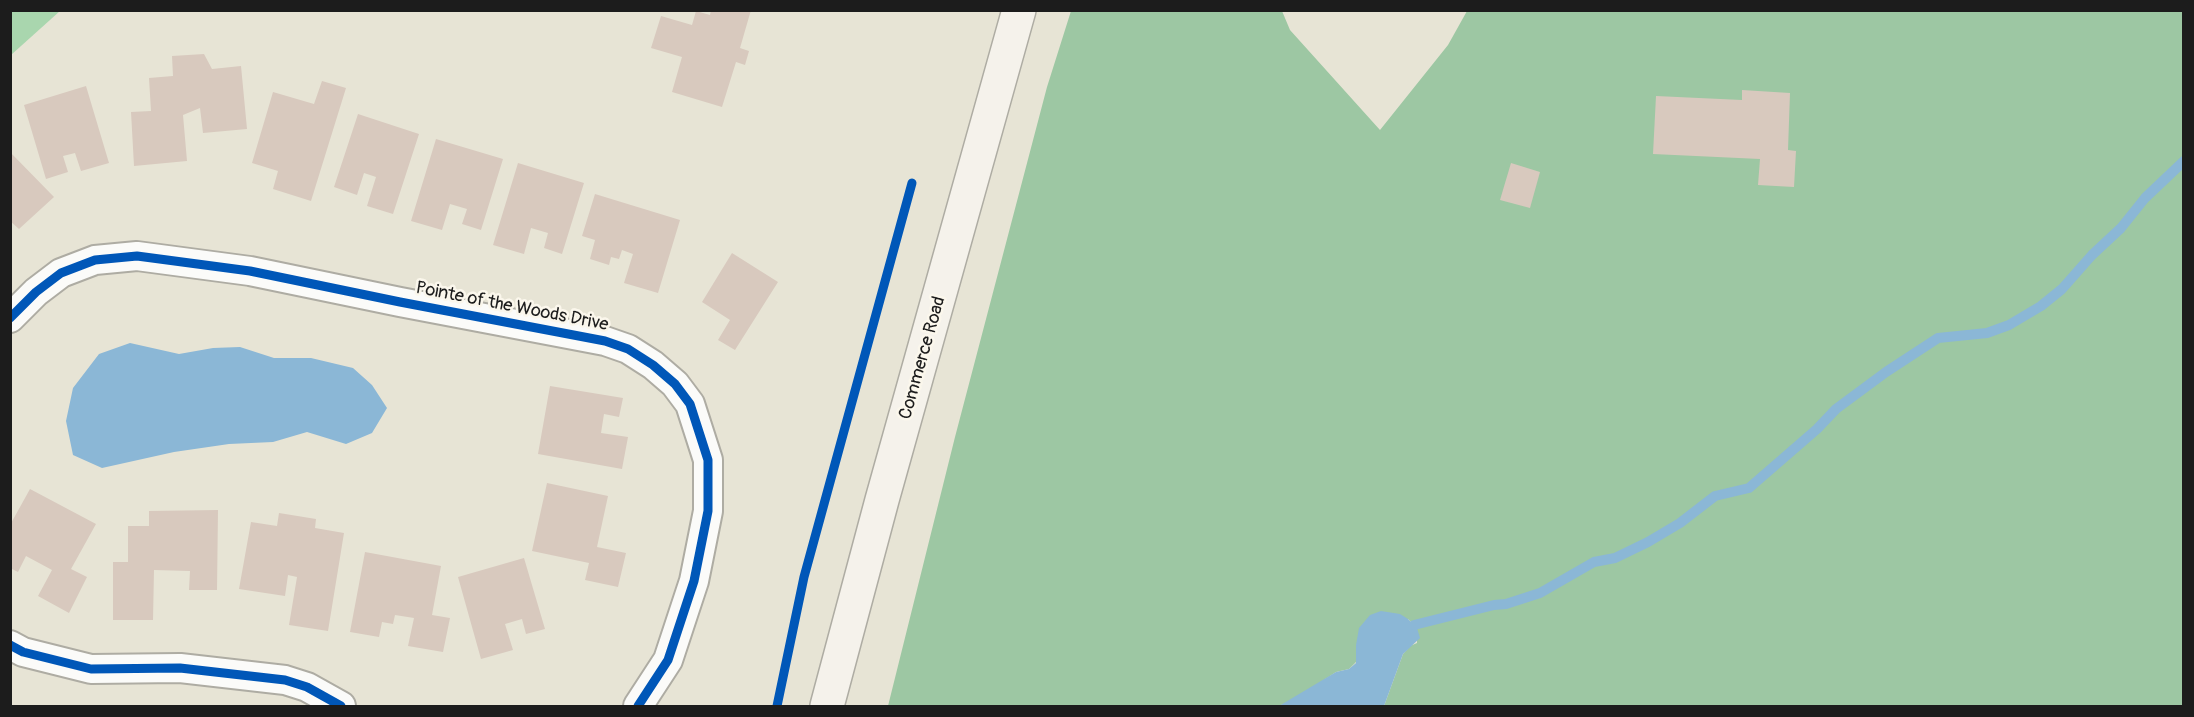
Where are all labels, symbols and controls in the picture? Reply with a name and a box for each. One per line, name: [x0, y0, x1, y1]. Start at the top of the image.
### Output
street label: Pointe of the Woods Drive: [414, 278, 610, 336]
street label: Commerce Road: [895, 294, 951, 422]

